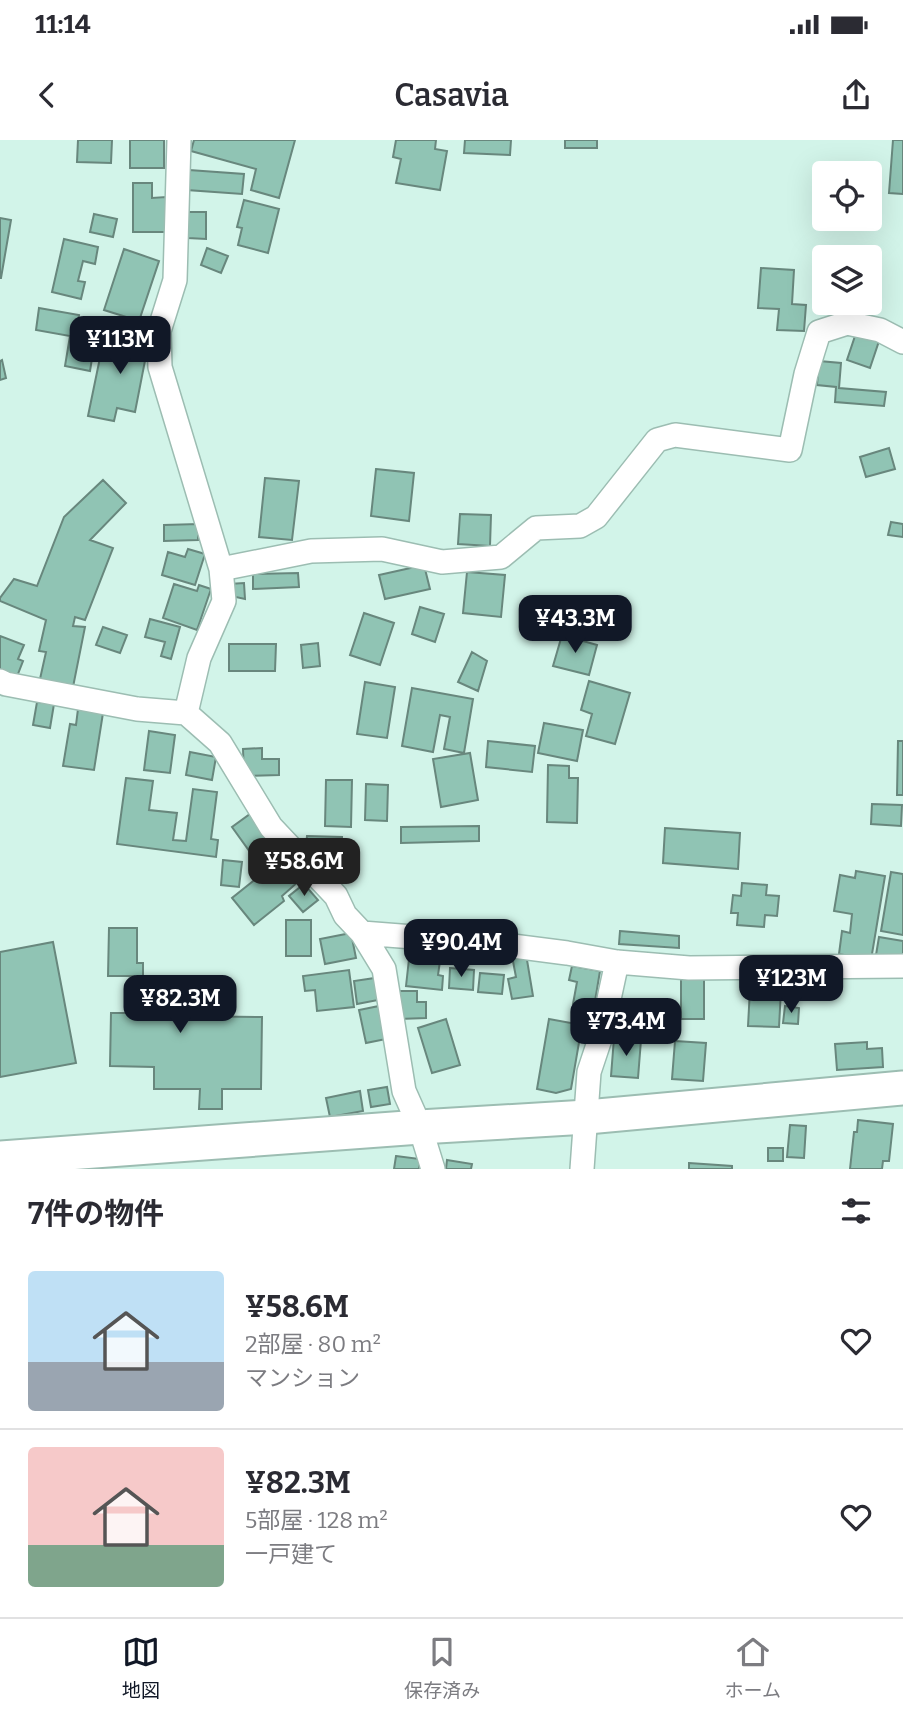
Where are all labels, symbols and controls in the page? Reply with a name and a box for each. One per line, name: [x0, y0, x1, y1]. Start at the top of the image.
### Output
text: 11:14: [35, 9, 91, 40]
icon: back: [28, 76, 66, 114]
text: Casavia: [394, 76, 509, 114]
icon: share: [837, 76, 875, 114]
map controls: [812, 161, 882, 315]
button: locate: [812, 161, 882, 231]
button: layers: [812, 245, 882, 315]
pin: ¥113M: [71, 316, 169, 376]
text: ¥113M: [86, 325, 154, 353]
pin: ¥43.3M: [518, 596, 632, 655]
text: ¥43.3M: [535, 604, 615, 632]
pin: ¥58.6M: [247, 838, 361, 898]
text: ¥58.6M: [264, 847, 344, 875]
pin: ¥90.4M: [404, 920, 518, 979]
text: ¥90.4M: [420, 928, 502, 956]
pin: ¥123M: [742, 956, 840, 1015]
text: ¥123M: [755, 964, 827, 992]
pin: ¥82.3M: [123, 976, 237, 1035]
text: ¥82.3M: [140, 984, 220, 1012]
pin: ¥73.4M: [569, 998, 683, 1058]
text: ¥73.4M: [586, 1007, 666, 1035]
icon: filters: [837, 1192, 875, 1230]
text: 7件の物件: [28, 1196, 164, 1232]
text: ¥58.6M: [245, 1289, 349, 1325]
icon: home: [84, 1299, 168, 1383]
icon: heart: [837, 1322, 875, 1360]
text: 2部屋 · 80 m²: [245, 1330, 381, 1358]
text: マンション: [245, 1364, 360, 1392]
text: ¥82.3M: [245, 1465, 351, 1501]
icon: home: [84, 1475, 168, 1559]
icon: heart: [837, 1498, 875, 1536]
text: 5部屋 · 128 m²: [245, 1506, 388, 1534]
text: 一戸建て: [245, 1540, 337, 1568]
tab: 地図: [122, 1633, 160, 1702]
tab: 保存済み: [404, 1633, 480, 1702]
tab: ホーム: [724, 1633, 781, 1702]

